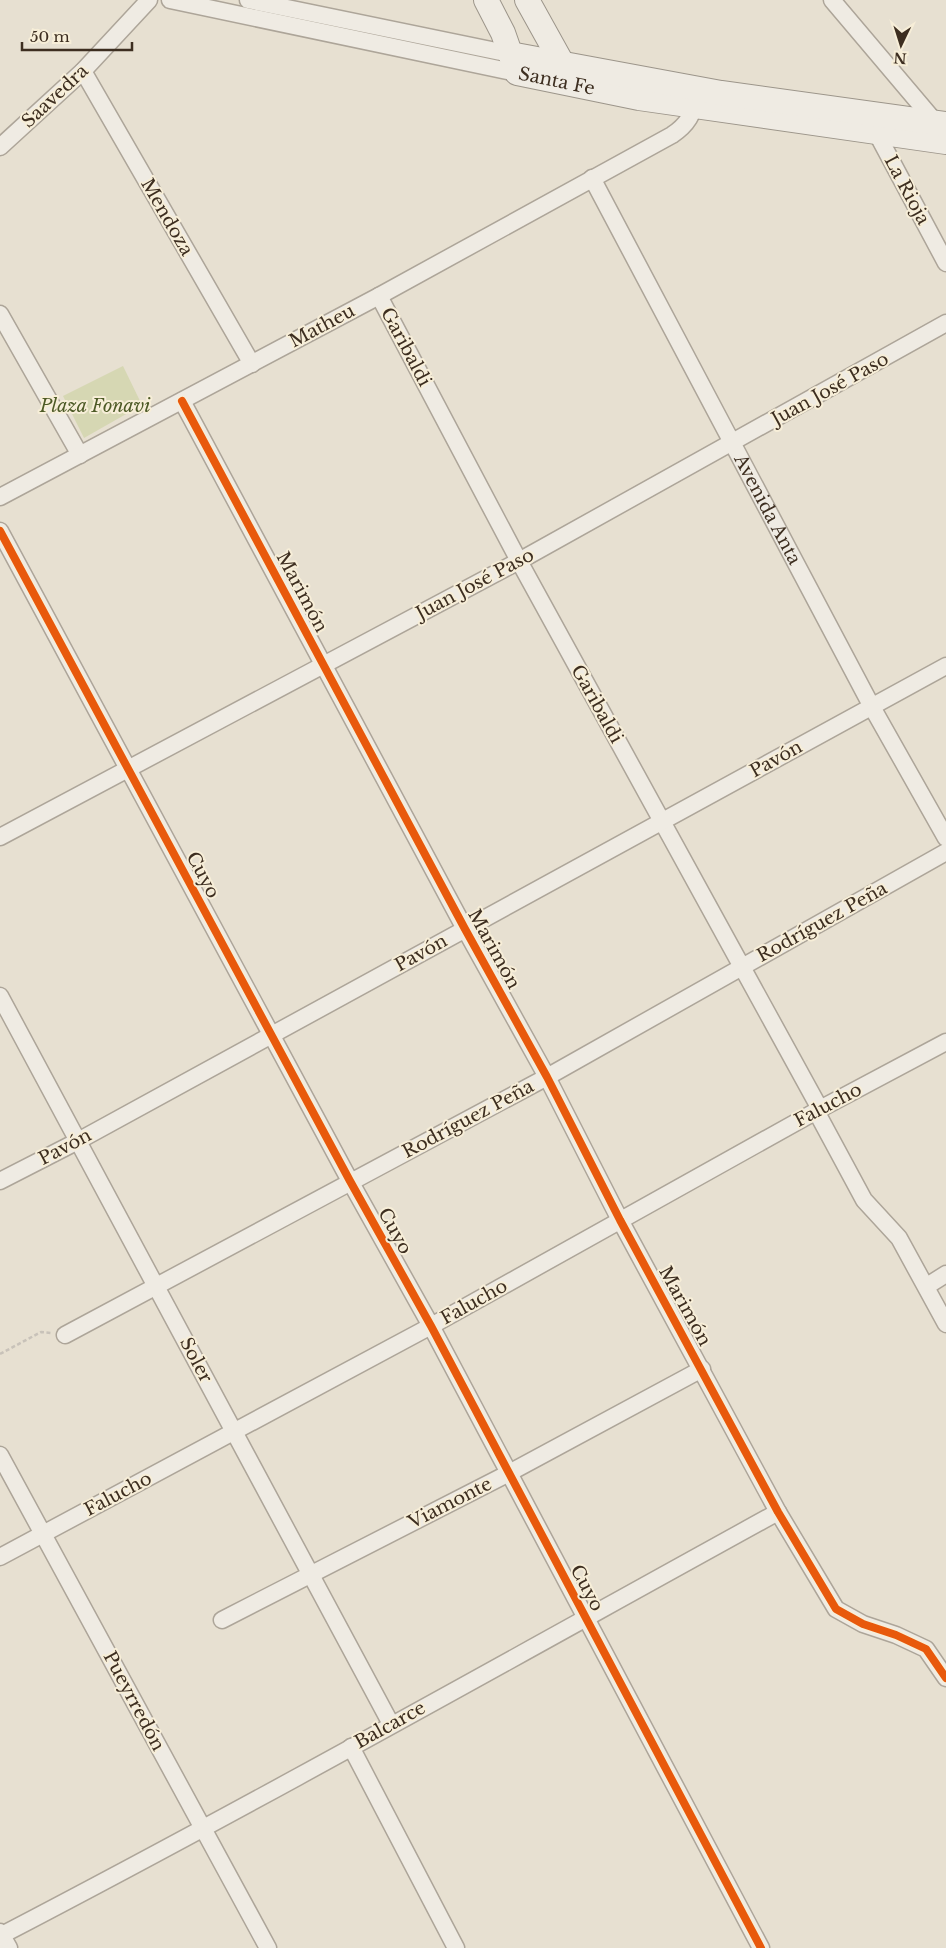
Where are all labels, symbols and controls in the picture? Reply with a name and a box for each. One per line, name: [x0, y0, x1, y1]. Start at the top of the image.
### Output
scale bar: [22, 20, 132, 52]
north arrow: [876, 20, 926, 70]
text: 50 m: [30, 27, 70, 46]
text: N: [893, 49, 907, 67]
street label: Saavedra: [17, 60, 93, 132]
street label: Santa Fe: [517, 63, 597, 100]
street label: La Rioja: [880, 151, 934, 229]
street label: Mendoza: [136, 174, 198, 260]
street label: Matheu: [285, 300, 359, 352]
street label: Garibaldi: [376, 304, 436, 390]
street label: Juan José Paso: [766, 348, 892, 431]
park label: Plaza Fonavi: [39, 395, 151, 417]
street label: Avenida Anta: [729, 450, 806, 568]
street label: Juan José Paso: [410, 544, 538, 625]
street label: Marimón: [272, 548, 332, 636]
street label: Garibaldi: [566, 661, 628, 747]
street label: Pavón: [746, 736, 806, 782]
street label: Cuyo: [182, 848, 224, 902]
street label: Rodríguez Peña: [753, 877, 891, 967]
street label: Marimón: [463, 905, 525, 993]
street label: Pavón: [391, 930, 451, 976]
street label: Rodríguez Peña: [399, 1075, 537, 1163]
street label: Falucho: [791, 1078, 865, 1132]
street label: Pavón: [35, 1124, 95, 1170]
street label: Cuyo: [373, 1204, 417, 1258]
street label: Marimón: [654, 1262, 716, 1350]
street label: Falucho: [437, 1275, 511, 1329]
street label: Soler: [175, 1334, 217, 1387]
street label: Falucho: [81, 1467, 155, 1521]
street label: Viamonte: [404, 1473, 495, 1534]
street label: Cuyo: [566, 1561, 608, 1615]
street label: Pueyrredón: [99, 1647, 169, 1755]
street label: Balcarce: [351, 1697, 429, 1753]

